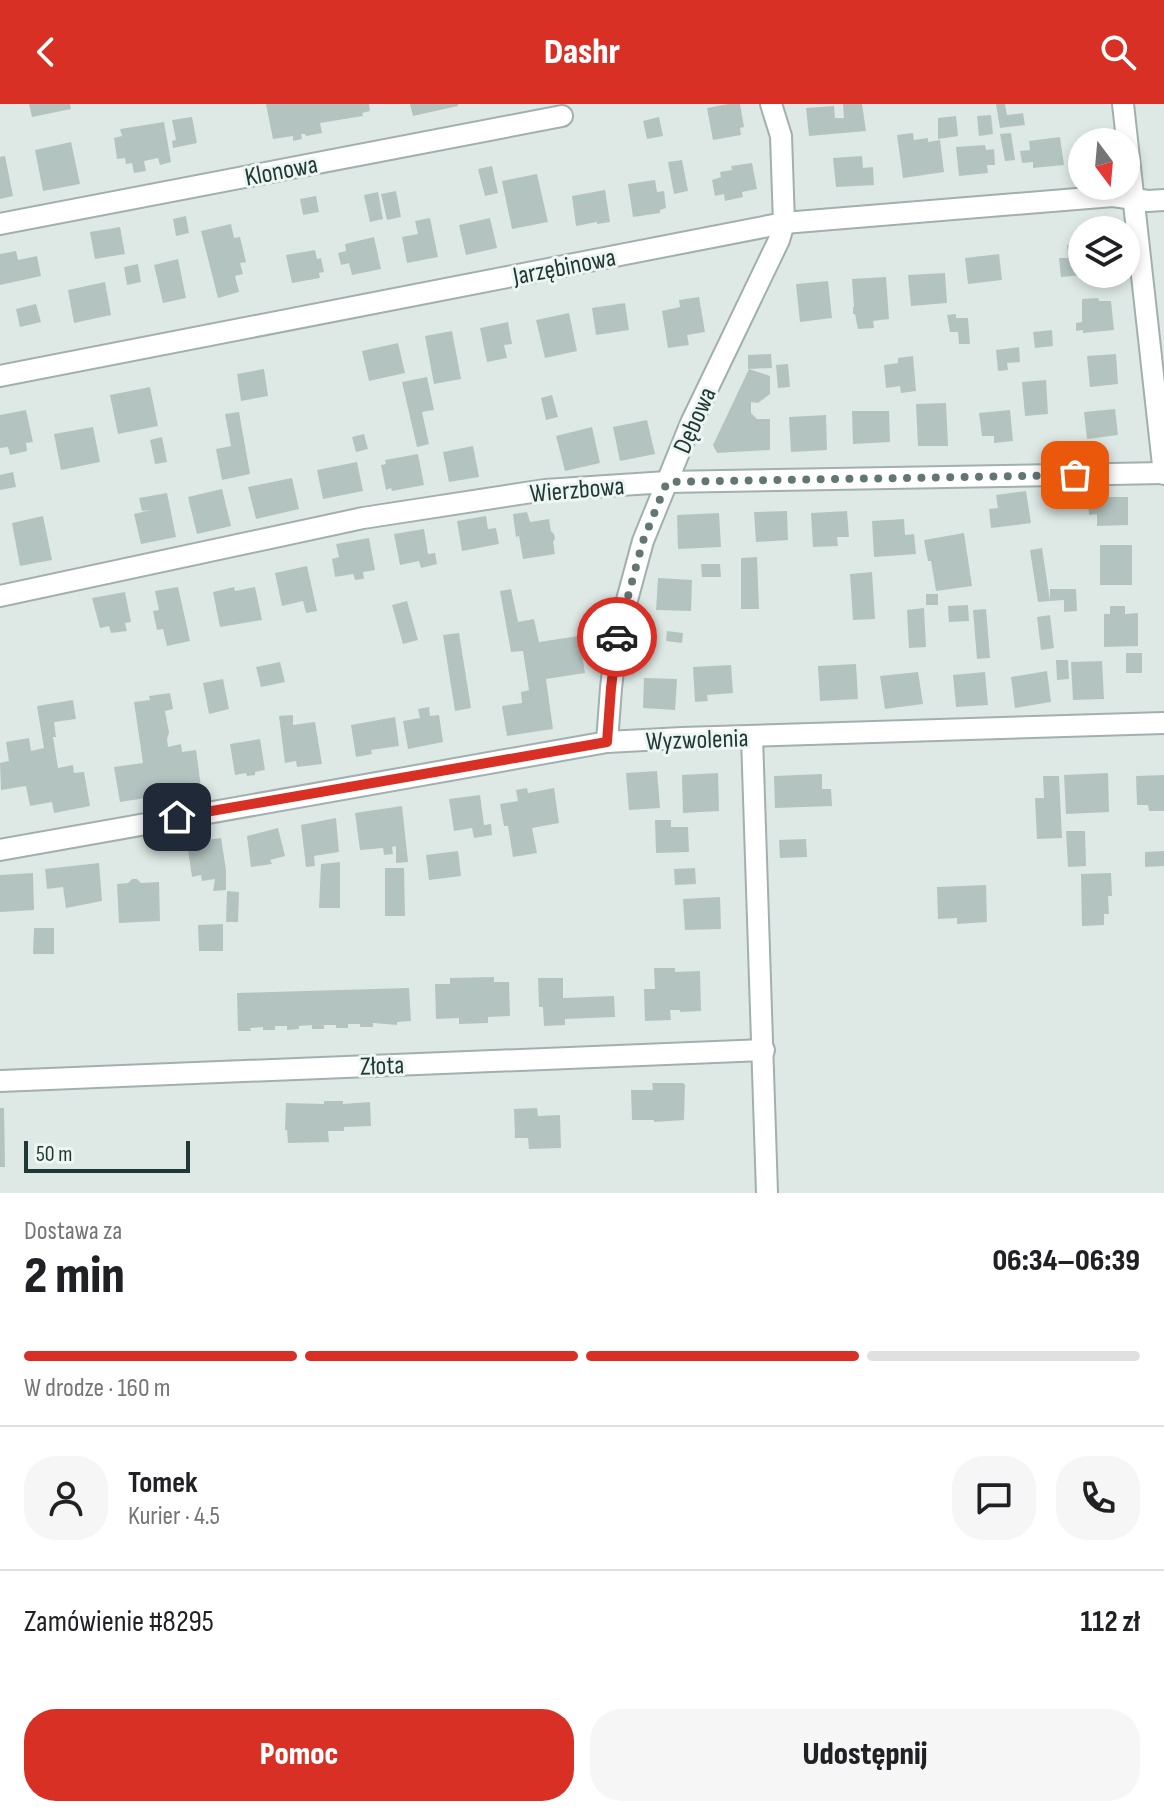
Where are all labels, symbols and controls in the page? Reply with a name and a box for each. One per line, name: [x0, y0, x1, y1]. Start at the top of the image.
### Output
icon: back: [24, 30, 68, 74]
icon: search: [1096, 30, 1140, 74]
text: Dashr: [544, 31, 620, 74]
north arrow: [1068, 128, 1140, 200]
map controls: [1068, 128, 1140, 288]
street label: Klonowa: [242, 149, 320, 194]
button: layers: [1068, 216, 1140, 288]
street label: Jarzębinowa: [509, 242, 618, 293]
street label: Dębowa: [667, 383, 724, 458]
pin: [1041, 441, 1109, 509]
icon: bag: [1053, 453, 1097, 497]
street label: Wierzbowa: [529, 471, 626, 510]
courier: [577, 597, 657, 677]
icon: car: [595, 615, 639, 659]
street label: Wyzwolenia: [645, 723, 749, 758]
pin: [143, 783, 211, 851]
icon: home: [155, 795, 199, 839]
street label: Złota: [359, 1050, 405, 1083]
scale bar: [24, 1137, 190, 1173]
text: 50 m: [36, 1141, 72, 1168]
text: Dostawa za: [24, 1216, 122, 1247]
text: 06:34–06:39: [992, 1243, 1140, 1279]
text: 2 min: [24, 1245, 125, 1308]
text: W drodze · 160 m: [24, 1373, 170, 1404]
button: person: [24, 1456, 108, 1540]
button: chat: [952, 1456, 1036, 1540]
button: phone: [1056, 1456, 1140, 1540]
text: Tomek: [128, 1465, 198, 1501]
text: Kurier · 4.5: [128, 1501, 220, 1532]
text: Zamówienie #8295: [24, 1604, 214, 1640]
text: 112 zł: [1081, 1604, 1140, 1640]
button: Pomoc: [24, 1709, 574, 1801]
button: Udostępnij: [590, 1709, 1140, 1801]

